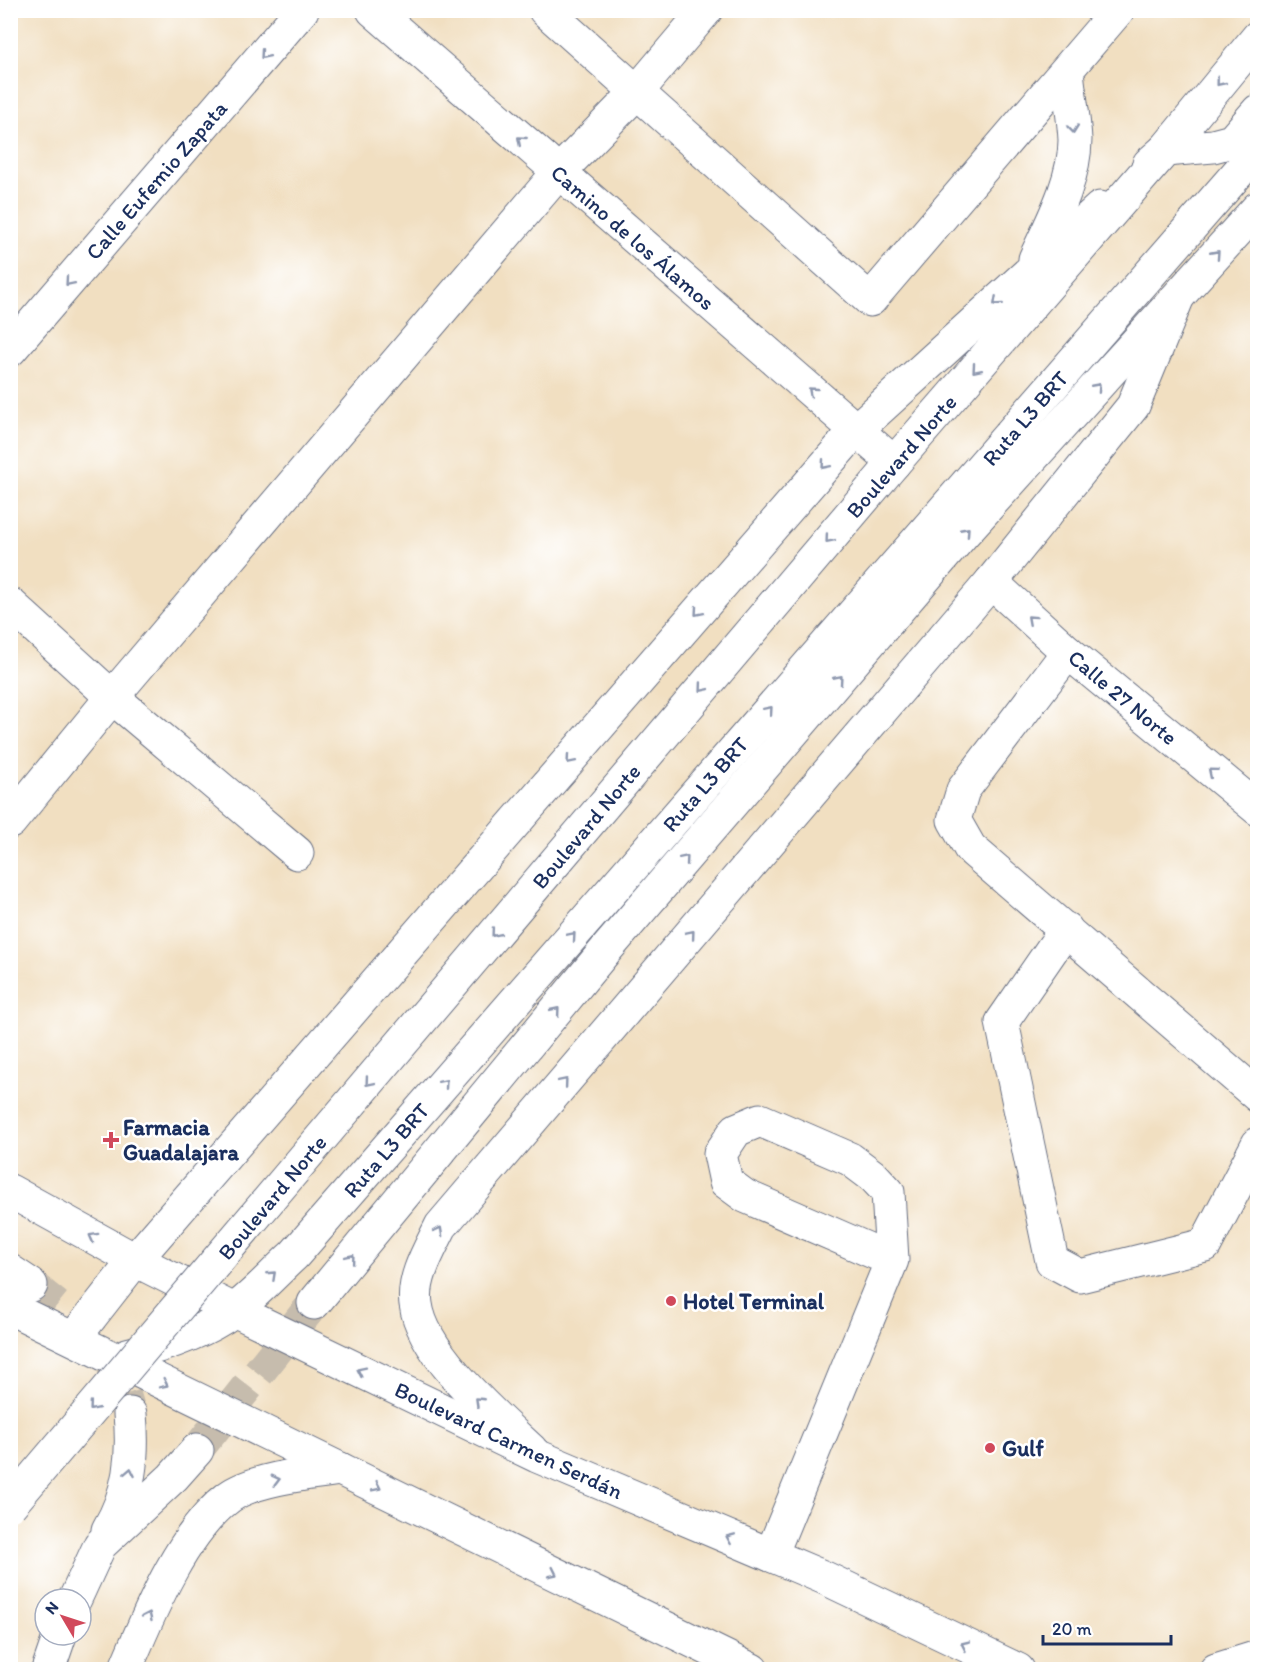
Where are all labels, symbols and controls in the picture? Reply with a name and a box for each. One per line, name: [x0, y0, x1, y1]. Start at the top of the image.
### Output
one-way arrow: [261, 48, 272, 59]
one-way arrow: [1217, 75, 1228, 86]
street label: Calle Eufemio Zapata: [80, 95, 233, 266]
one-way arrow: [1066, 124, 1079, 133]
one-way arrow: [517, 137, 528, 148]
street label: Camino de los Álamos: [545, 159, 720, 316]
one-way arrow: [1209, 251, 1220, 261]
one-way arrow: [65, 275, 76, 286]
one-way arrow: [993, 295, 1004, 306]
one-way arrow: [972, 362, 983, 373]
street label: Ruta L3 BRT: [977, 365, 1075, 472]
one-way arrow: [1090, 383, 1101, 394]
one-way arrow: [808, 388, 819, 399]
street label: Boulevard Norte: [840, 389, 962, 524]
one-way arrow: [821, 458, 832, 469]
one-way arrow: [959, 528, 970, 538]
one-way arrow: [825, 532, 836, 543]
one-way arrow: [694, 606, 705, 617]
one-way arrow: [1027, 615, 1038, 626]
street label: Calle 27 Norte: [1063, 644, 1183, 751]
one-way arrow: [832, 675, 843, 686]
one-way arrow: [699, 681, 710, 692]
one-way arrow: [762, 706, 773, 717]
street label: Ruta L3 BRT: [657, 731, 755, 838]
one-way arrow: [566, 753, 577, 764]
street label: Boulevard Norte: [526, 758, 647, 894]
one-way arrow: [1208, 768, 1219, 779]
one-way arrow: [677, 855, 688, 866]
one-way arrow: [492, 926, 503, 937]
one-way arrow: [684, 930, 695, 941]
one-way arrow: [565, 933, 576, 943]
one-way arrow: [549, 1007, 560, 1018]
one-way arrow: [366, 1075, 377, 1086]
one-way arrow: [557, 1078, 568, 1089]
one-way arrow: [437, 1079, 448, 1090]
street label: Ruta L3 BRT: [338, 1097, 436, 1204]
place label: Farmacia Guadalajara: [123, 1114, 239, 1166]
street label: Boulevard Norte: [212, 1129, 333, 1265]
marker: Farmacia Guadalajara: [104, 1133, 118, 1147]
one-way arrow: [432, 1227, 443, 1238]
one-way arrow: [89, 1232, 99, 1244]
one-way arrow: [344, 1254, 355, 1265]
one-way arrow: [265, 1272, 276, 1283]
place label: Hotel Terminal: [683, 1288, 825, 1315]
marker: Hotel Terminal: [664, 1294, 678, 1308]
one-way arrow: [357, 1367, 368, 1379]
street label: Boulevard Carmen Serdán: [390, 1376, 628, 1505]
one-way arrow: [157, 1377, 168, 1389]
one-way arrow: [476, 1397, 486, 1408]
one-way arrow: [89, 1400, 100, 1411]
place label: Gulf: [1002, 1435, 1045, 1462]
marker: Gulf: [983, 1441, 997, 1455]
one-way arrow: [123, 1467, 136, 1477]
one-way arrow: [271, 1474, 281, 1487]
one-way arrow: [371, 1480, 382, 1492]
one-way arrow: [725, 1533, 736, 1545]
one-way arrow: [546, 1565, 557, 1577]
north arrow: [33, 1587, 93, 1647]
text: N: [41, 1598, 63, 1618]
scale bar: [1043, 1608, 1170, 1646]
one-way arrow: [141, 1611, 153, 1622]
text: 20 m: [1052, 1618, 1092, 1640]
one-way arrow: [961, 1640, 972, 1652]

